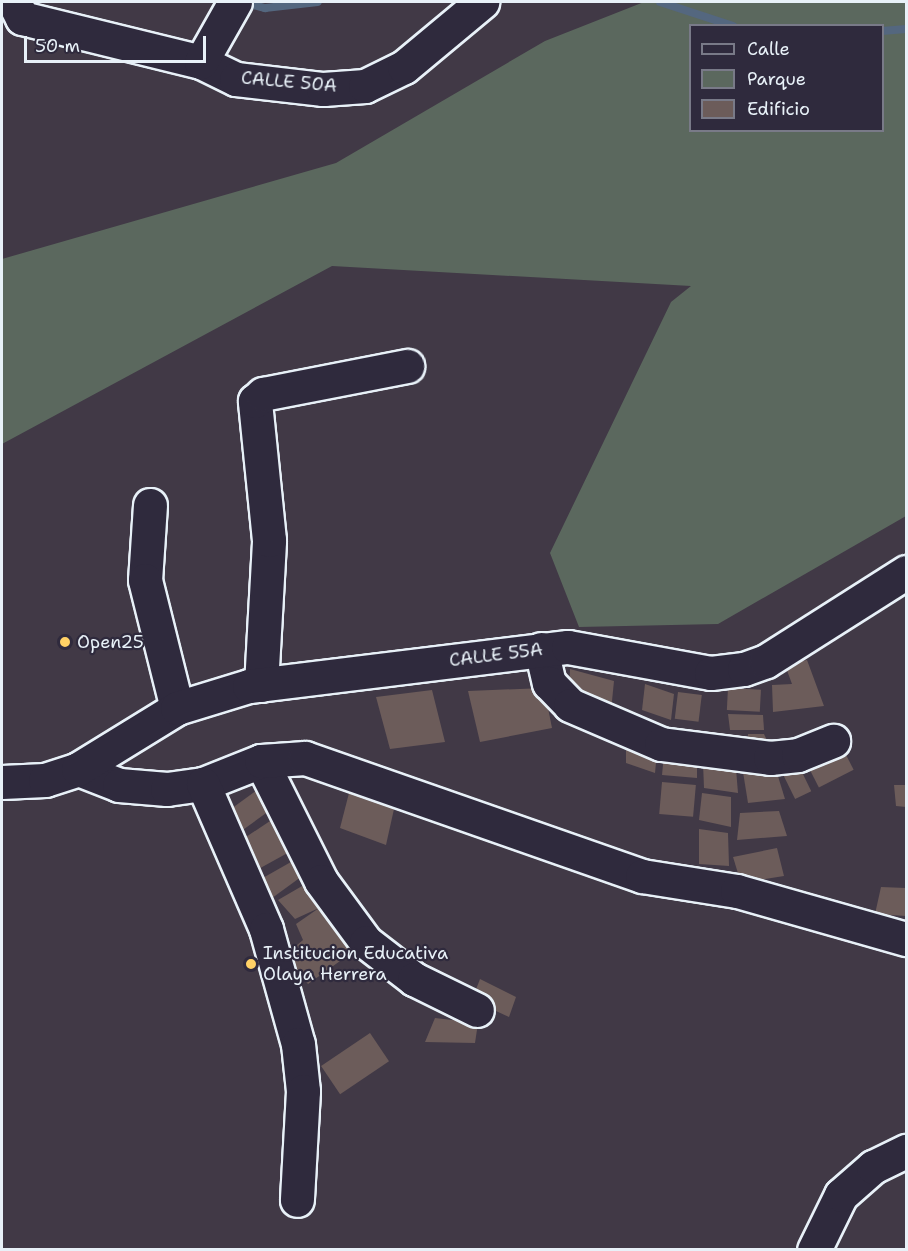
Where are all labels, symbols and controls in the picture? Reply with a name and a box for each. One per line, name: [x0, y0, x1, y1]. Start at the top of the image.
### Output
scale bar: [27, 24, 208, 62]
legend: [689, 24, 884, 132]
text: 50 m: [35, 34, 80, 58]
text: Calle: [747, 37, 790, 61]
street label: CALLE 50A: [240, 67, 338, 97]
text: Parque: [747, 67, 806, 91]
text: Edificio: [747, 97, 810, 121]
place label: Open25: [77, 631, 144, 653]
marker: Open25: [58, 635, 72, 649]
street label: CALLE 55A: [448, 639, 544, 671]
place label: Institucion Educativa Olaya Herrera: [263, 943, 448, 986]
marker: Institucion Educativa Olaya Herrera: [244, 957, 258, 971]

